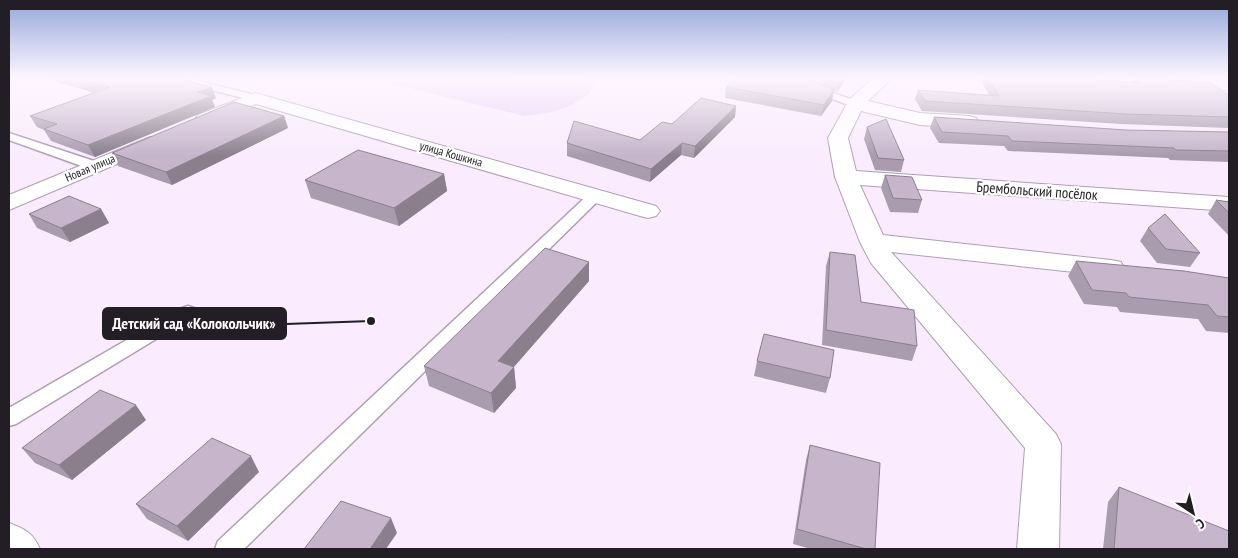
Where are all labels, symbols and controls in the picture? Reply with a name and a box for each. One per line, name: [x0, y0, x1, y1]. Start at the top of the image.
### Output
street label: улица Кошкина: [418, 137, 485, 170]
street label: Новая улица: [62, 150, 117, 185]
street label: Брембольский посёлок: [976, 177, 1099, 204]
callout: Детский сад «Колокольчик»: [103, 308, 286, 339]
text: Детский сад «Колокольчик»: [112, 313, 276, 333]
north arrow: [1168, 488, 1218, 538]
text: С: [1192, 514, 1208, 533]

